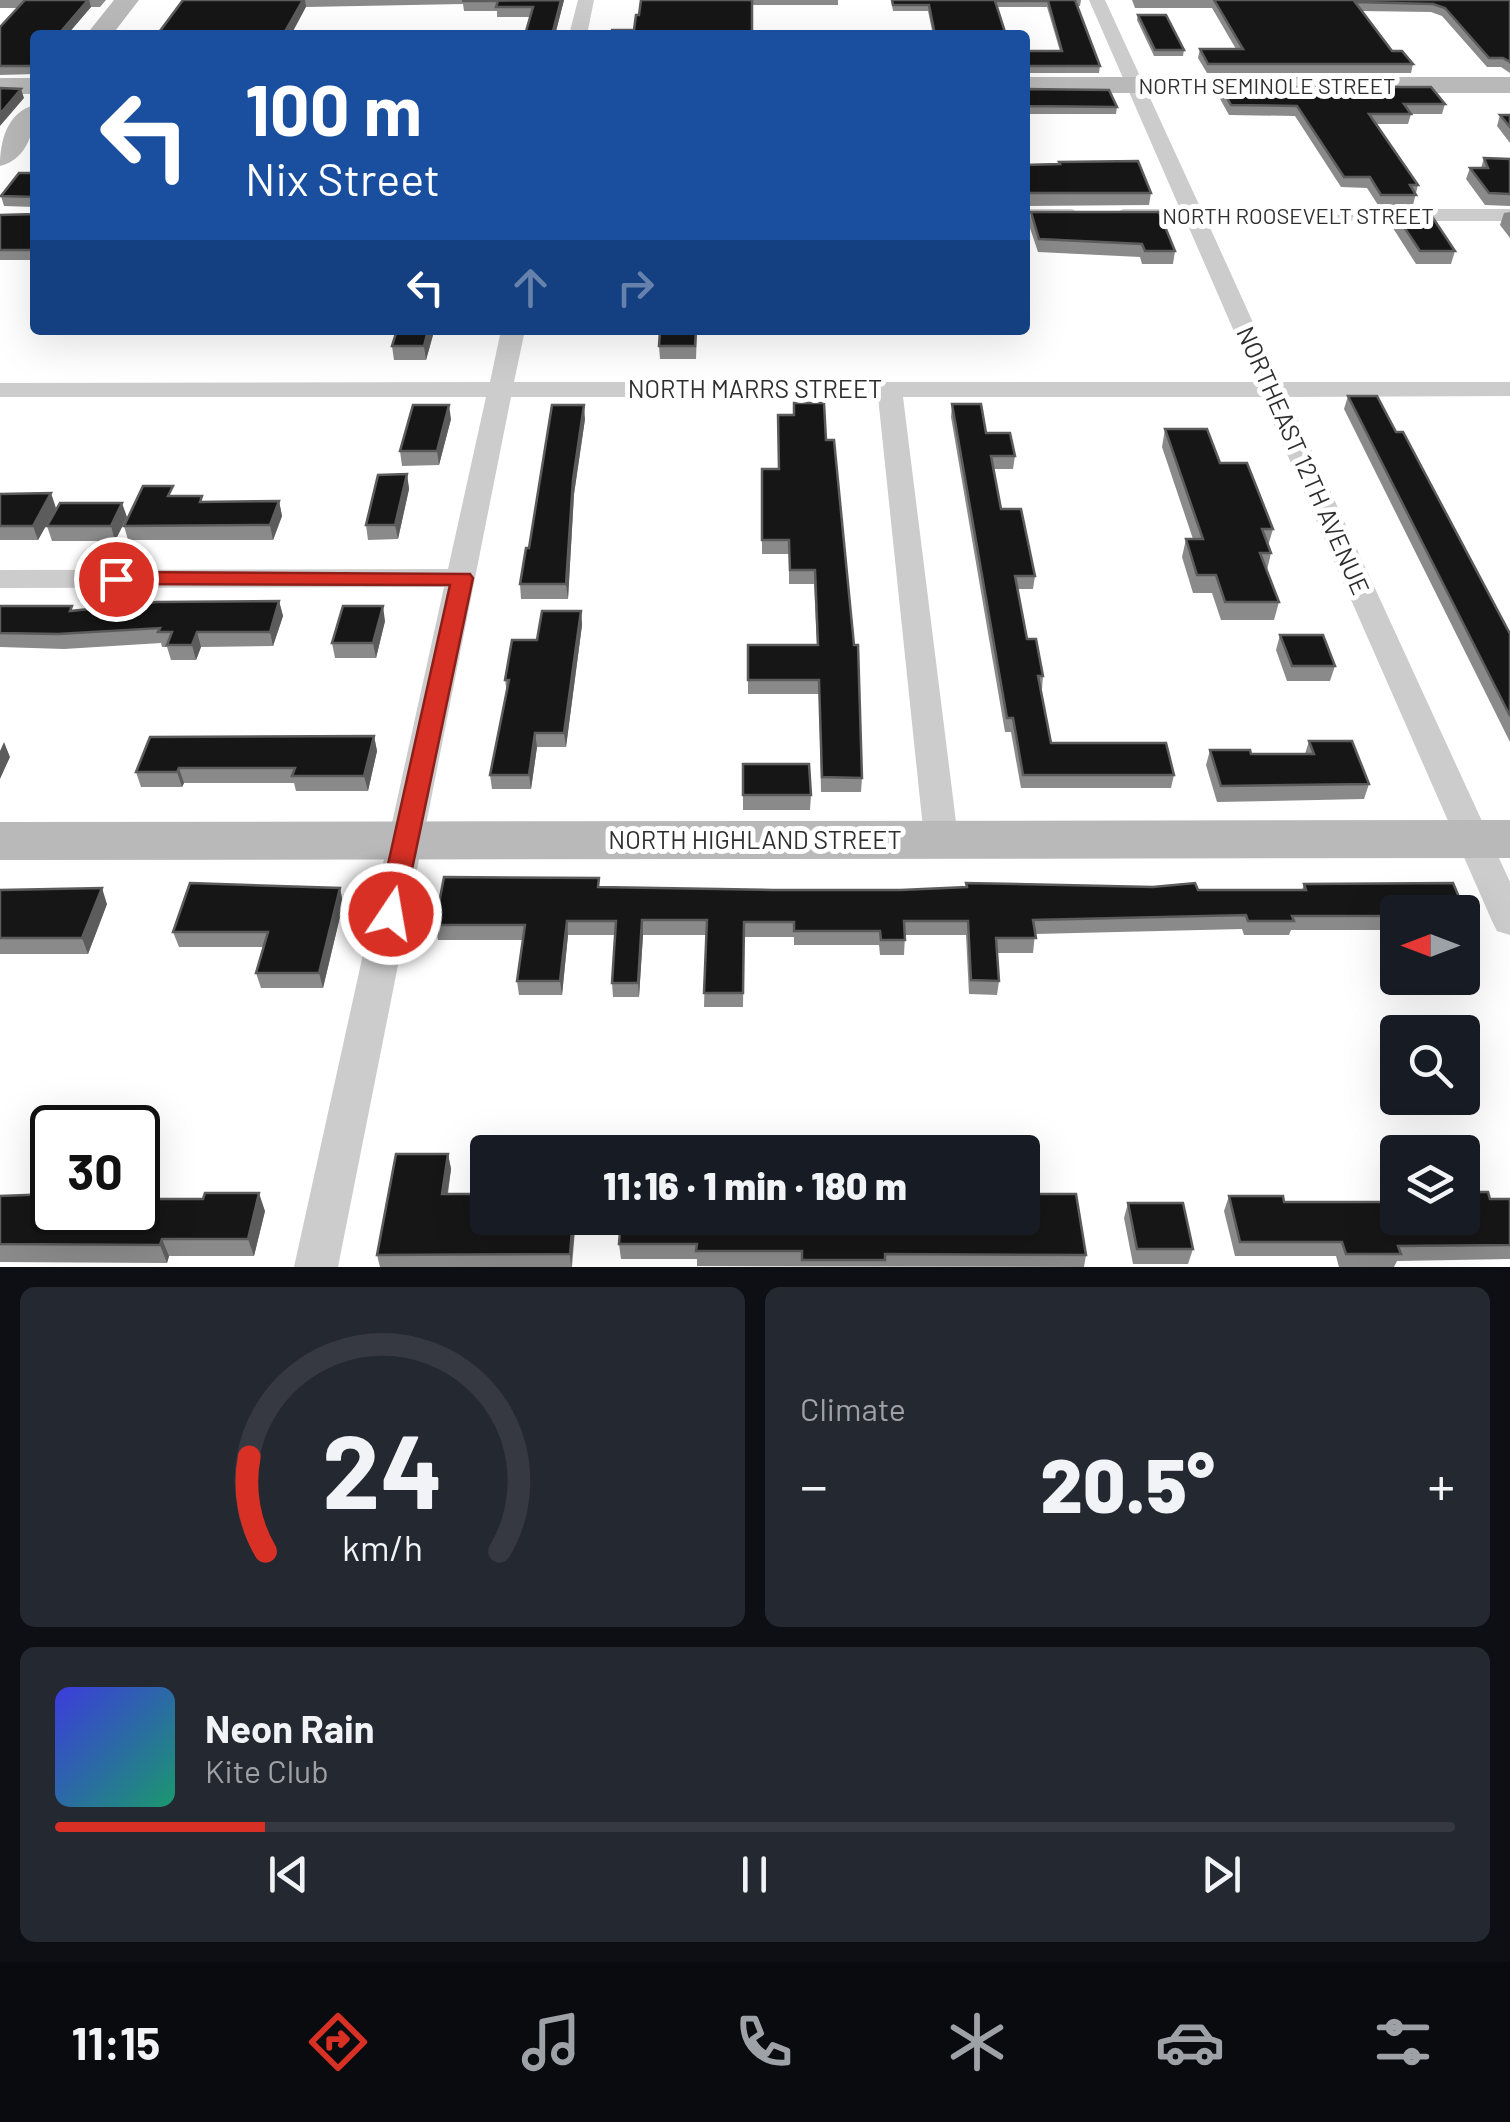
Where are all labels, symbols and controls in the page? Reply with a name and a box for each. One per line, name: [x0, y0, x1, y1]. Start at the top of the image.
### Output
text: 100 m: [245, 66, 422, 150]
icon: left: [80, 70, 210, 200]
street label: NORTH SEMINOLE STREET: [1138, 72, 1396, 98]
text: Nix Street: [245, 151, 440, 205]
street label: NORTH ROOSEVELT STREET: [1162, 202, 1434, 228]
icon: left: [398, 260, 453, 315]
icon: ahead: [503, 260, 558, 315]
icon: right: [608, 260, 663, 315]
street label: NORTHEAST 12TH AVENUE: [1231, 321, 1377, 599]
street label: NORTH MARRS STREET: [628, 373, 882, 403]
pin: [74, 537, 159, 622]
icon: arrive: [89, 552, 144, 607]
street label: NORTH HIGHLAND STREET: [608, 824, 902, 854]
position arrow: [339, 862, 443, 966]
north arrow: [1380, 895, 1480, 995]
map controls: [1380, 895, 1480, 1235]
button: search: [1380, 1015, 1480, 1115]
speed limit sign: 30: [30, 1105, 160, 1235]
button: layers: [1380, 1135, 1480, 1235]
text: 11:16 · 1 min · 180 m: [603, 1162, 907, 1208]
text: Climate: [800, 1389, 906, 1427]
text: 24: [322, 1405, 443, 1530]
text: 20.5°: [1040, 1438, 1215, 1528]
text: −: [800, 1451, 828, 1517]
text: +: [1427, 1451, 1455, 1517]
text: km/h: [342, 1525, 423, 1568]
text: Neon Rain: [205, 1705, 374, 1751]
text: Kite Club: [205, 1751, 329, 1789]
icon: previous: [261, 1847, 316, 1902]
icon: pause: [727, 1847, 782, 1902]
icon: next: [1194, 1847, 1249, 1902]
icon: directions: [303, 2007, 373, 2077]
icon: music: [516, 2007, 586, 2077]
icon: phone: [729, 2007, 799, 2077]
icon: climate: [942, 2007, 1012, 2077]
icon: car: [1155, 2007, 1225, 2077]
icon: filters: [1368, 2007, 1438, 2077]
text: 11:15: [72, 2015, 160, 2069]

